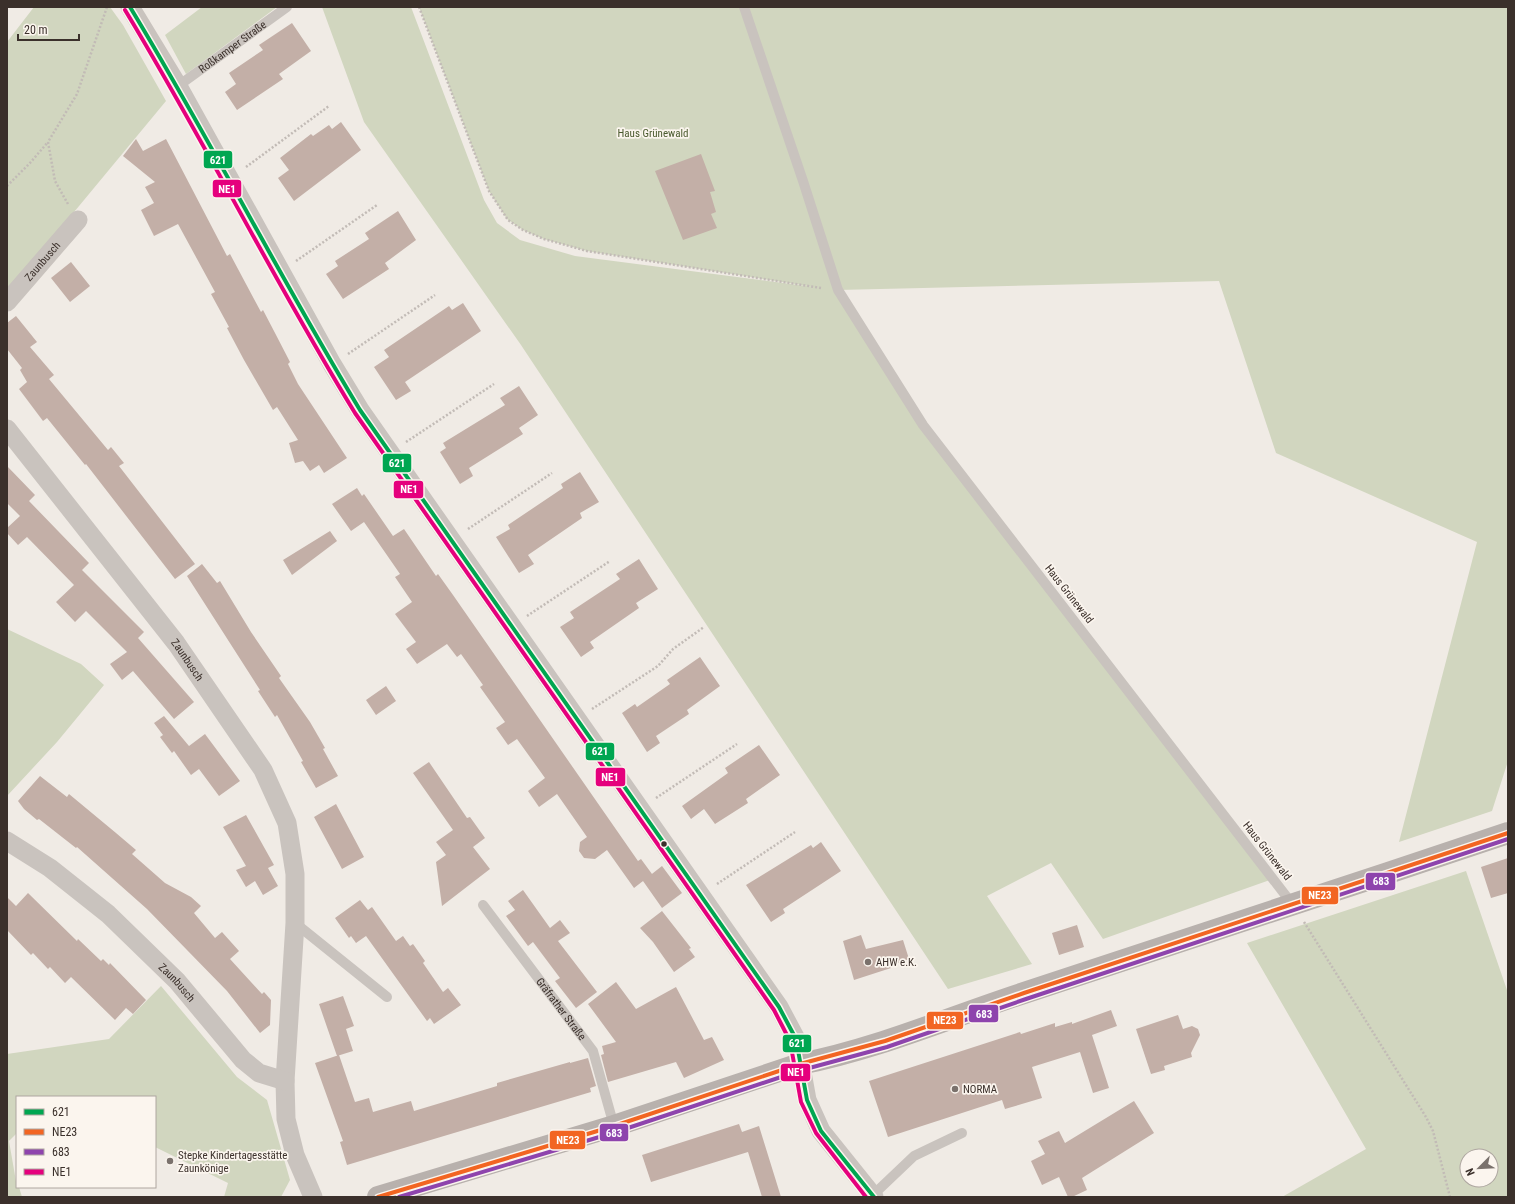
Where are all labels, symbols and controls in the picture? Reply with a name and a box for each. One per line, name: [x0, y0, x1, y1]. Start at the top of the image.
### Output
scale bar: [18, 16, 79, 42]
street label: Roßkamper Straße: [196, 18, 269, 76]
text: 20 m: [24, 23, 48, 37]
park label: Haus Grünewald: [617, 127, 689, 140]
line badge: 621: [203, 150, 233, 169]
text: 621: [210, 154, 226, 167]
line badge: NE1: [212, 179, 242, 198]
text: NE1: [218, 183, 236, 196]
street label: Zaunbusch: [22, 239, 63, 284]
line badge: 621: [382, 453, 412, 473]
text: 621: [389, 457, 405, 470]
line badge: NE1: [393, 480, 424, 499]
text: NE1: [400, 483, 418, 496]
street label: Haus Grünewald: [1042, 562, 1096, 626]
street label: Zaunbusch: [169, 636, 206, 683]
line badge: 621: [585, 742, 615, 761]
text: 621: [592, 745, 608, 758]
line badge: NE1: [595, 767, 626, 787]
text: NE1: [601, 771, 619, 784]
street label: Haus Grünewald: [1240, 819, 1294, 883]
unlabelled marker: [659, 839, 669, 849]
line badge: 683: [1365, 872, 1396, 891]
text: 683: [1373, 875, 1390, 888]
line badge: NE23: [1301, 886, 1339, 905]
text: NE23: [1308, 889, 1332, 902]
place label: AHW e.K.: [876, 956, 917, 969]
marker: AHW e.K.: [863, 957, 873, 967]
street label: Zaunbusch: [156, 960, 198, 1004]
street label: Gräfrather Straße: [534, 975, 589, 1043]
line badge: 683: [968, 1004, 999, 1023]
text: 683: [976, 1008, 993, 1021]
line badge: NE23: [926, 1011, 964, 1030]
text: NE23: [933, 1014, 957, 1027]
line badge: 621: [782, 1034, 812, 1053]
text: 621: [789, 1037, 805, 1050]
line badge: NE1: [780, 1063, 811, 1082]
text: NE1: [787, 1066, 805, 1079]
place label: NORMA: [963, 1083, 998, 1096]
marker: NORMA: [950, 1084, 960, 1094]
legend: [16, 1096, 156, 1188]
text: 621: [52, 1105, 70, 1119]
line badge: 683: [599, 1123, 629, 1142]
text: NE23: [52, 1125, 77, 1139]
text: 683: [606, 1127, 623, 1140]
line badge: NE23: [549, 1130, 586, 1150]
text: NE23: [556, 1134, 580, 1147]
text: 683: [52, 1145, 70, 1159]
north arrow: [1459, 1148, 1499, 1188]
place label: Stepke Kindertagesstätte Zaunkönige: [178, 1149, 287, 1175]
marker: Stepke Kindertagesstätte Zaunkönige: [165, 1156, 175, 1166]
text: NE1: [52, 1165, 71, 1179]
text: N: [1463, 1166, 1478, 1178]

